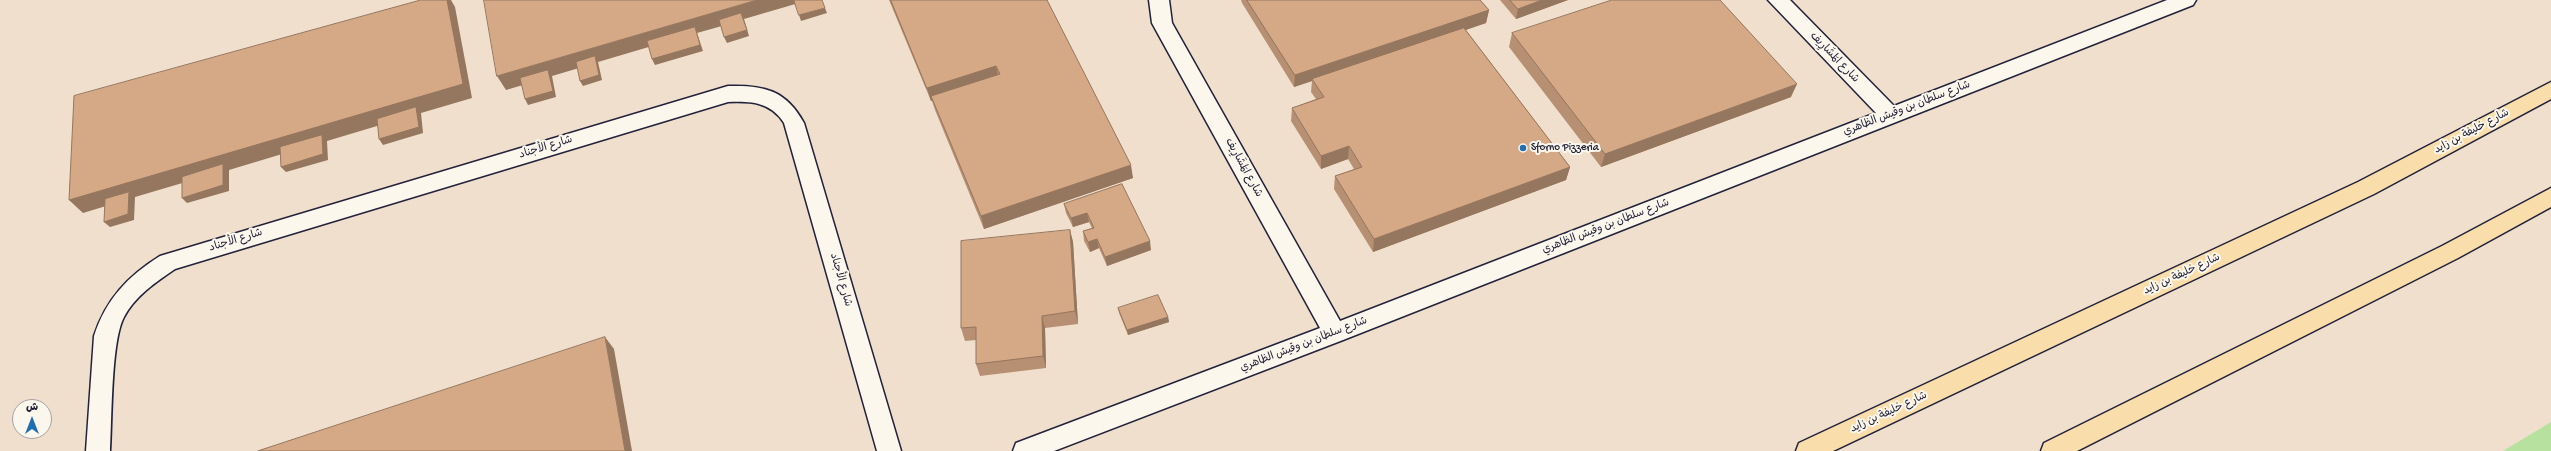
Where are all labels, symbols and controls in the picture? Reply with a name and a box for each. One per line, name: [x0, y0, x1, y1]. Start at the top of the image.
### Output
street label: شارع المَشَارِيف: [1807, 30, 1861, 86]
street label: شارع سلطان بن وقيش الظاهري: [1842, 79, 1972, 139]
street label: شارع خليفة بن زايد: [2432, 107, 2512, 157]
street label: شارع الأجناد: [518, 134, 574, 162]
street label: شارع المَشَارِيف: [1221, 136, 1265, 200]
place label: Sforno Pizzeria: [1531, 141, 1599, 155]
marker: Sforno Pizzeria: [1518, 143, 1528, 153]
street label: شارع سلطان بن وقيش الظاهري: [1541, 197, 1671, 257]
street label: شارع الأجناد: [208, 227, 264, 255]
street label: شارع خليفة بن زايد: [2142, 251, 2222, 299]
street label: شارع الأجناد: [826, 252, 854, 308]
street label: شارع سلطان بن وقيش الظاهري: [1239, 315, 1369, 375]
street label: شارع خليفة بن زايد: [1849, 389, 1929, 437]
north arrow: [12, 399, 52, 439]
text: ش: [26, 402, 38, 414]

